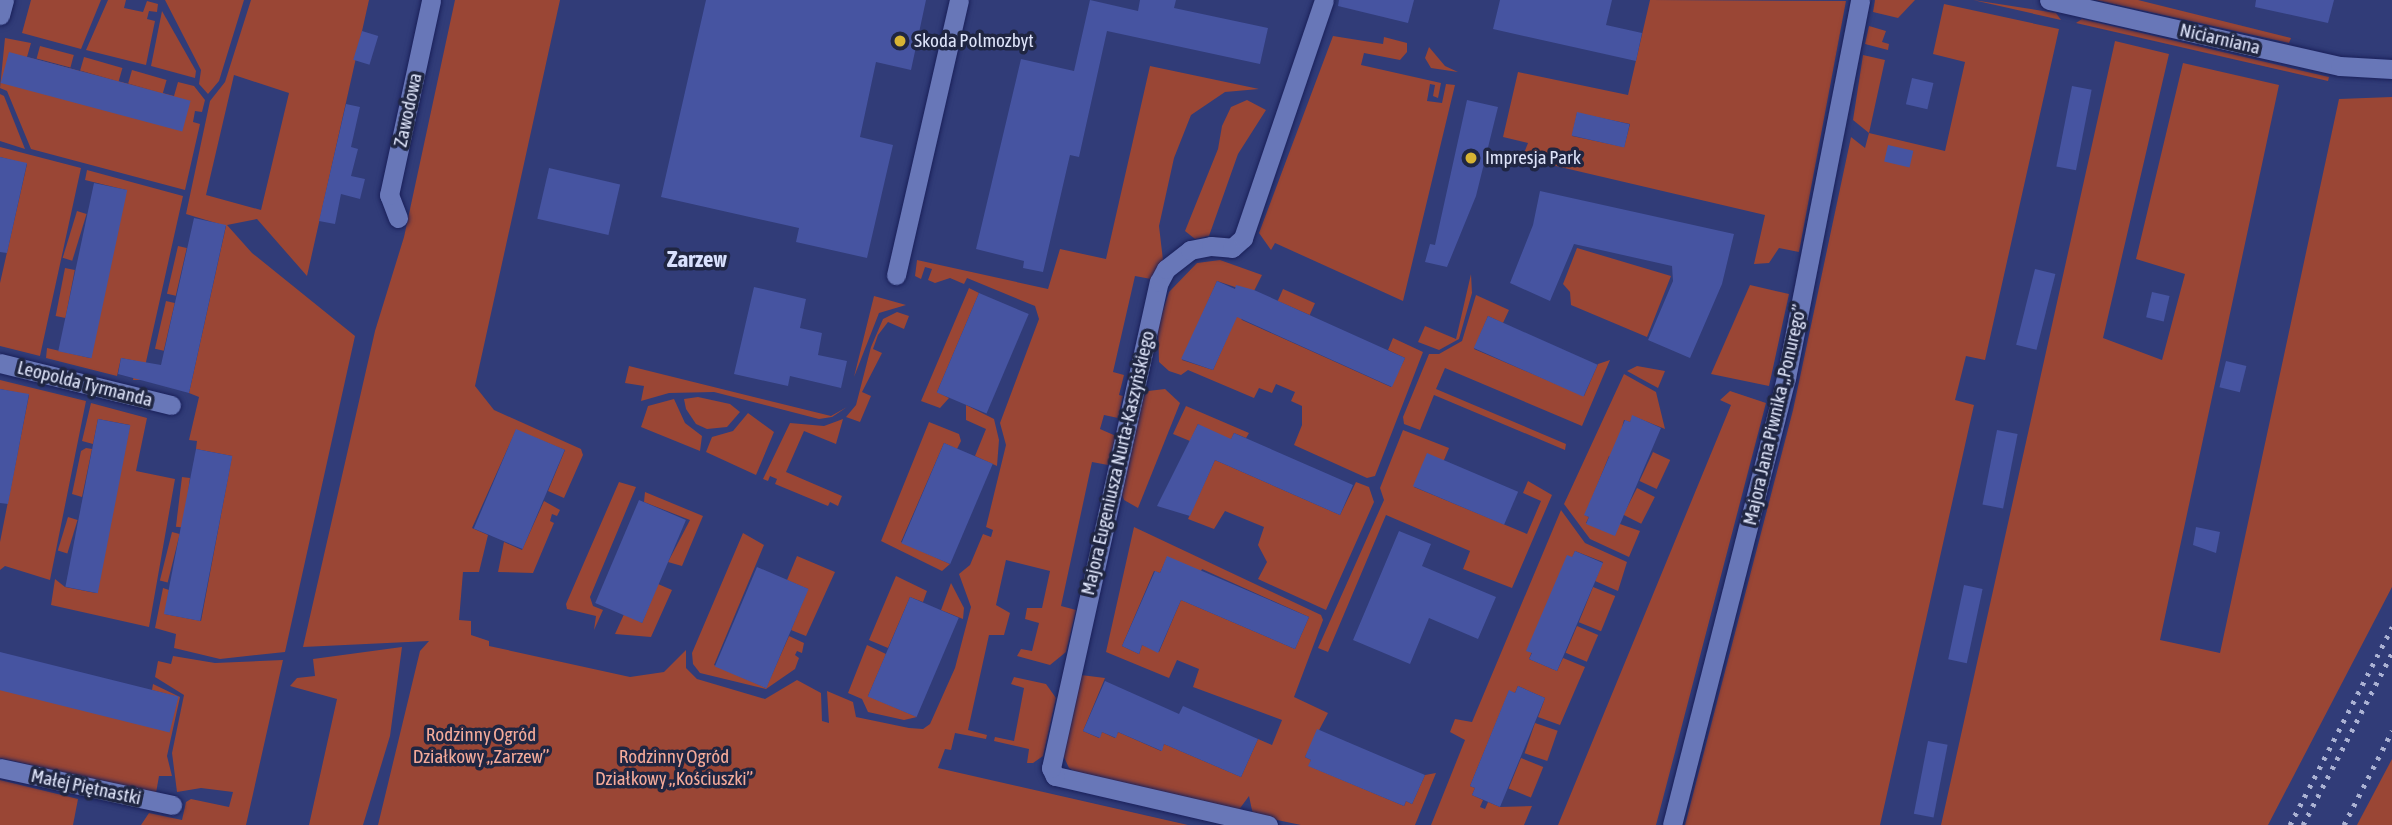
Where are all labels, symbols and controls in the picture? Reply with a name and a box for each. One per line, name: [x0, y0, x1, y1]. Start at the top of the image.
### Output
street label: Niciarniana: [2178, 19, 2262, 59]
place label: Skoda Polmozbyt: [914, 30, 1034, 52]
marker: Skoda Polmozbyt: [892, 33, 908, 49]
street label: Zawodowa: [389, 71, 427, 149]
place label: Impresja Park: [1485, 147, 1581, 169]
marker: Impresja Park: [1463, 150, 1479, 166]
district label: Zarzew: [667, 245, 727, 273]
street label: Majora Jana Piwnika „Ponurego”: [1739, 303, 1811, 527]
street label: Majora Eugeniusza Nurta-Kaszyńskiego: [1076, 329, 1160, 597]
street label: Leopolda Tyrmanda: [15, 356, 155, 412]
park label: Rodzinny Ogród Działkowy „Zarzew”: [413, 724, 549, 768]
park label: Rodzinny Ogród Działkowy „Kościuszki”: [595, 746, 753, 790]
street label: Małej Piętnastki: [29, 764, 143, 810]

